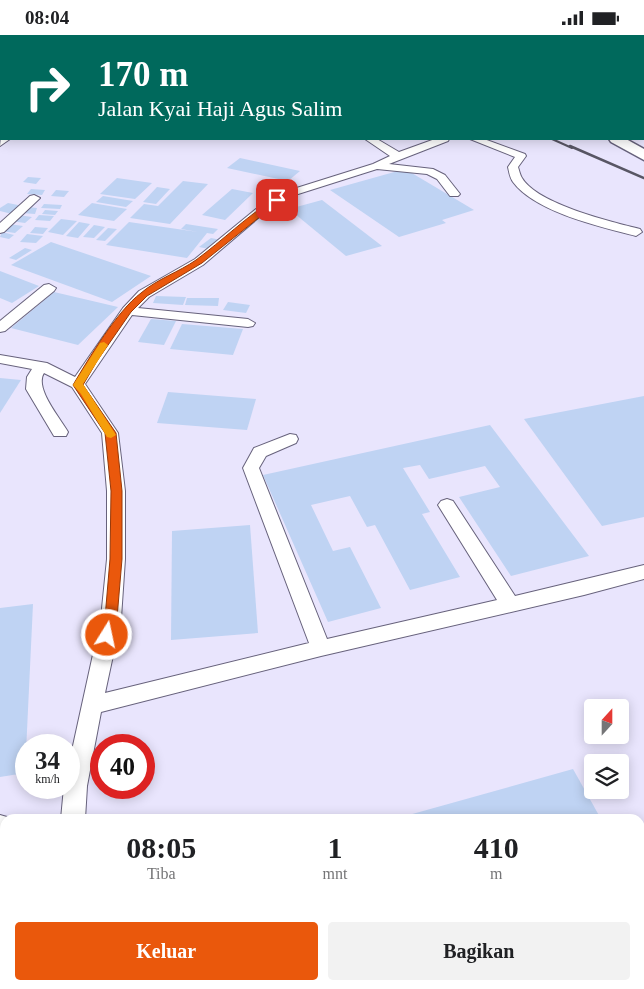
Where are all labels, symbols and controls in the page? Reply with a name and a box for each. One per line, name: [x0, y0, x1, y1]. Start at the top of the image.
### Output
text: 08:04: [25, 7, 69, 28]
icon: right: [15, 55, 80, 120]
text: 170 m: [98, 55, 188, 94]
text: Jalan Kyai Haji Agus Salim: [98, 96, 342, 121]
pin: [256, 179, 298, 221]
icon: arrive: [263, 186, 291, 214]
position arrow: [80, 608, 132, 660]
north arrow: [584, 699, 629, 744]
map controls: [584, 699, 629, 799]
speed limit sign: 40: [90, 734, 155, 799]
text: 34: [35, 747, 60, 774]
button: layers: [584, 754, 629, 799]
text: km/h: [35, 772, 60, 786]
text: 08:05: [126, 831, 196, 864]
text: 1: [327, 831, 342, 864]
text: 410: [474, 831, 519, 864]
text: Tiba: [147, 865, 176, 882]
text: mnt: [323, 865, 347, 882]
text: m: [490, 865, 502, 882]
button: Keluar: [15, 922, 318, 980]
button: Bagikan: [328, 922, 630, 980]

